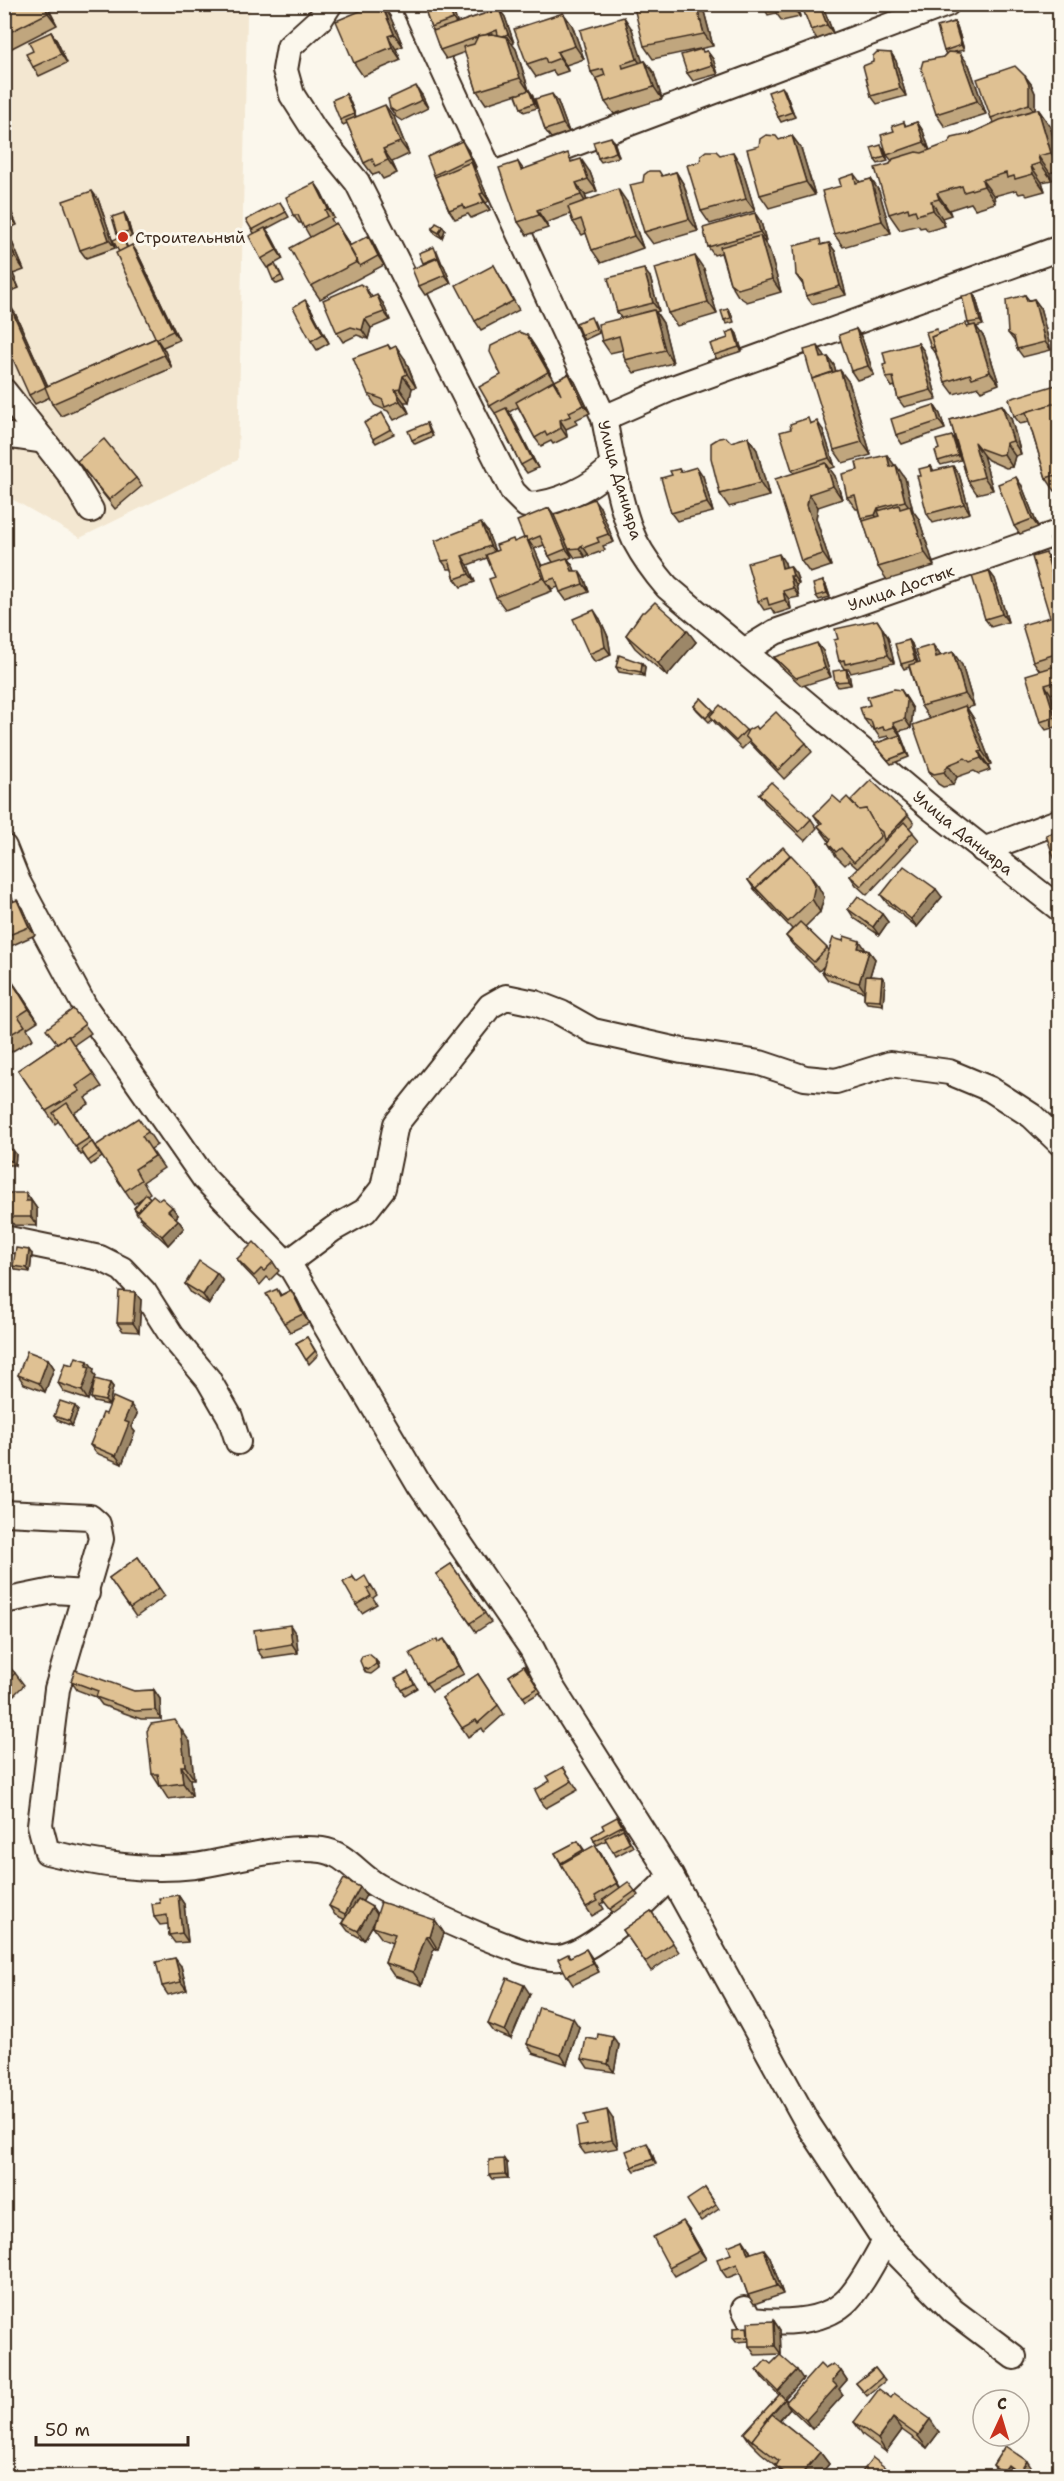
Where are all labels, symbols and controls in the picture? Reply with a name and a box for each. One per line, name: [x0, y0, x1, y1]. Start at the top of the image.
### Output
place label: Строительный: [135, 227, 246, 248]
marker: Строительный: [116, 230, 130, 244]
street label: Улица Данияра: [593, 418, 647, 542]
street label: Улица Достык: [845, 560, 957, 616]
street label: Улица Данияра: [909, 786, 1018, 880]
north arrow: [971, 2388, 1031, 2448]
text: С: [996, 2393, 1008, 2414]
scale bar: [36, 2409, 188, 2447]
text: 50 m: [45, 2418, 90, 2442]

